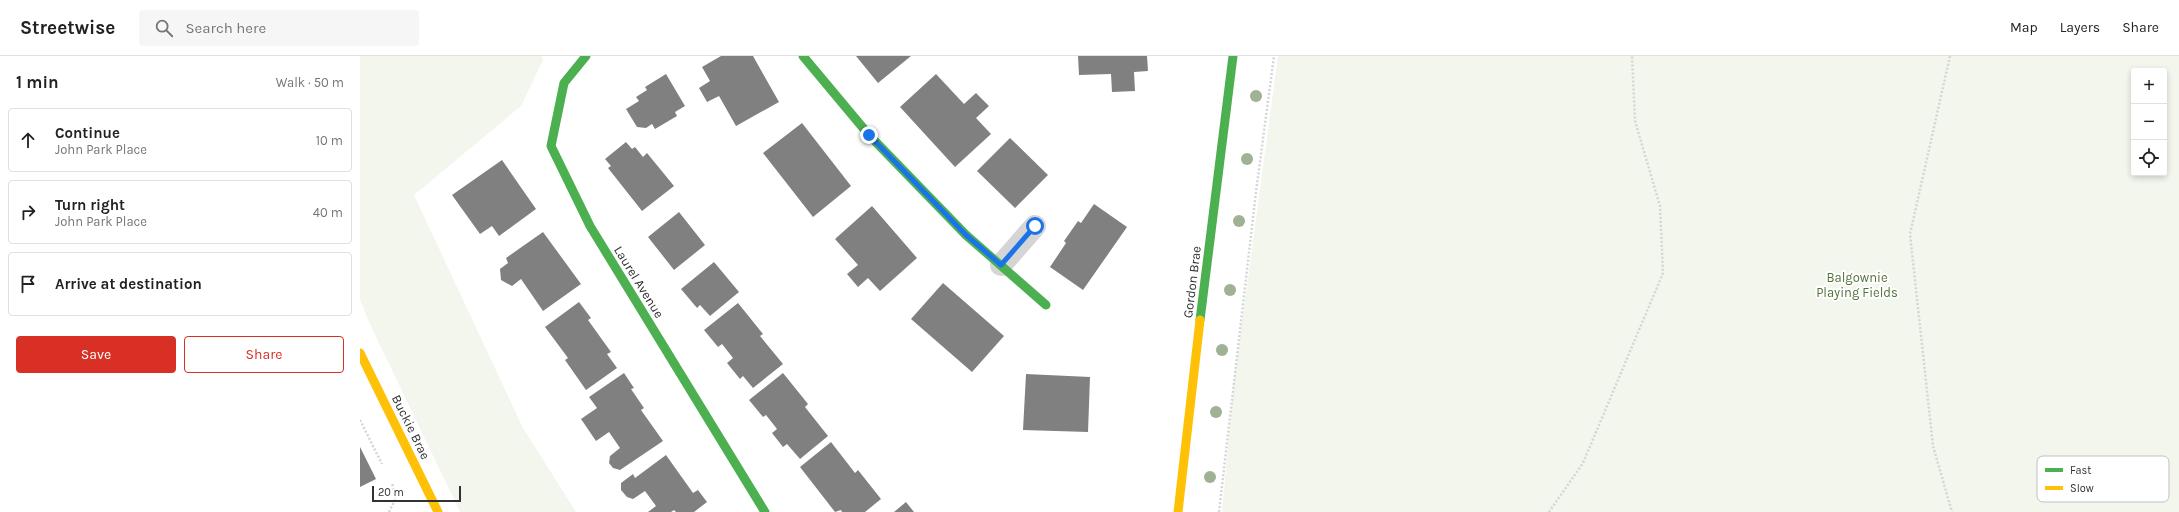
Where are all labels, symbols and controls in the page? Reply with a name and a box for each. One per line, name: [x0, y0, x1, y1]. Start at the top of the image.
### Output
search box: [139, 10, 419, 46]
text: Streetwise: [20, 17, 115, 39]
icon: search: [153, 17, 175, 39]
text: Search here: [185, 19, 266, 37]
text: Map: [2010, 19, 2038, 36]
text: Layers: [2060, 19, 2100, 36]
text: Share: [2122, 19, 2159, 36]
map controls: [2131, 68, 2167, 176]
button: +: [2131, 68, 2167, 104]
text: 1 min: [16, 72, 59, 92]
text: Walk · 50 m: [276, 75, 344, 90]
button: −: [2131, 104, 2167, 140]
text: Continue: [55, 124, 120, 142]
route end: [860, 126, 878, 144]
icon: ahead: [17, 129, 39, 151]
text: 10 m: [316, 133, 343, 148]
button: locate: [2131, 140, 2167, 176]
text: John Park Place: [55, 142, 147, 157]
text: Turn right: [55, 196, 125, 214]
icon: right: [17, 201, 39, 223]
text: 40 m: [313, 205, 343, 220]
text: John Park Place: [55, 214, 147, 229]
route start: [1026, 217, 1044, 235]
street label: Laurel Avenue: [611, 243, 667, 321]
street label: Gordon Brae: [1180, 245, 1204, 319]
park label: Balgownie Playing Fields: [1816, 270, 1898, 300]
icon: arrive: [17, 273, 39, 295]
text: Arrive at destination: [55, 275, 202, 293]
button: Save: [16, 336, 176, 373]
button: Share: [184, 336, 344, 373]
street label: Buckie Brae: [389, 392, 433, 462]
legend: [2037, 456, 2169, 502]
text: Fast: [2070, 464, 2091, 477]
text: Slow: [2070, 482, 2094, 495]
scale bar: [372, 484, 461, 503]
text: 20 m: [378, 486, 404, 499]

